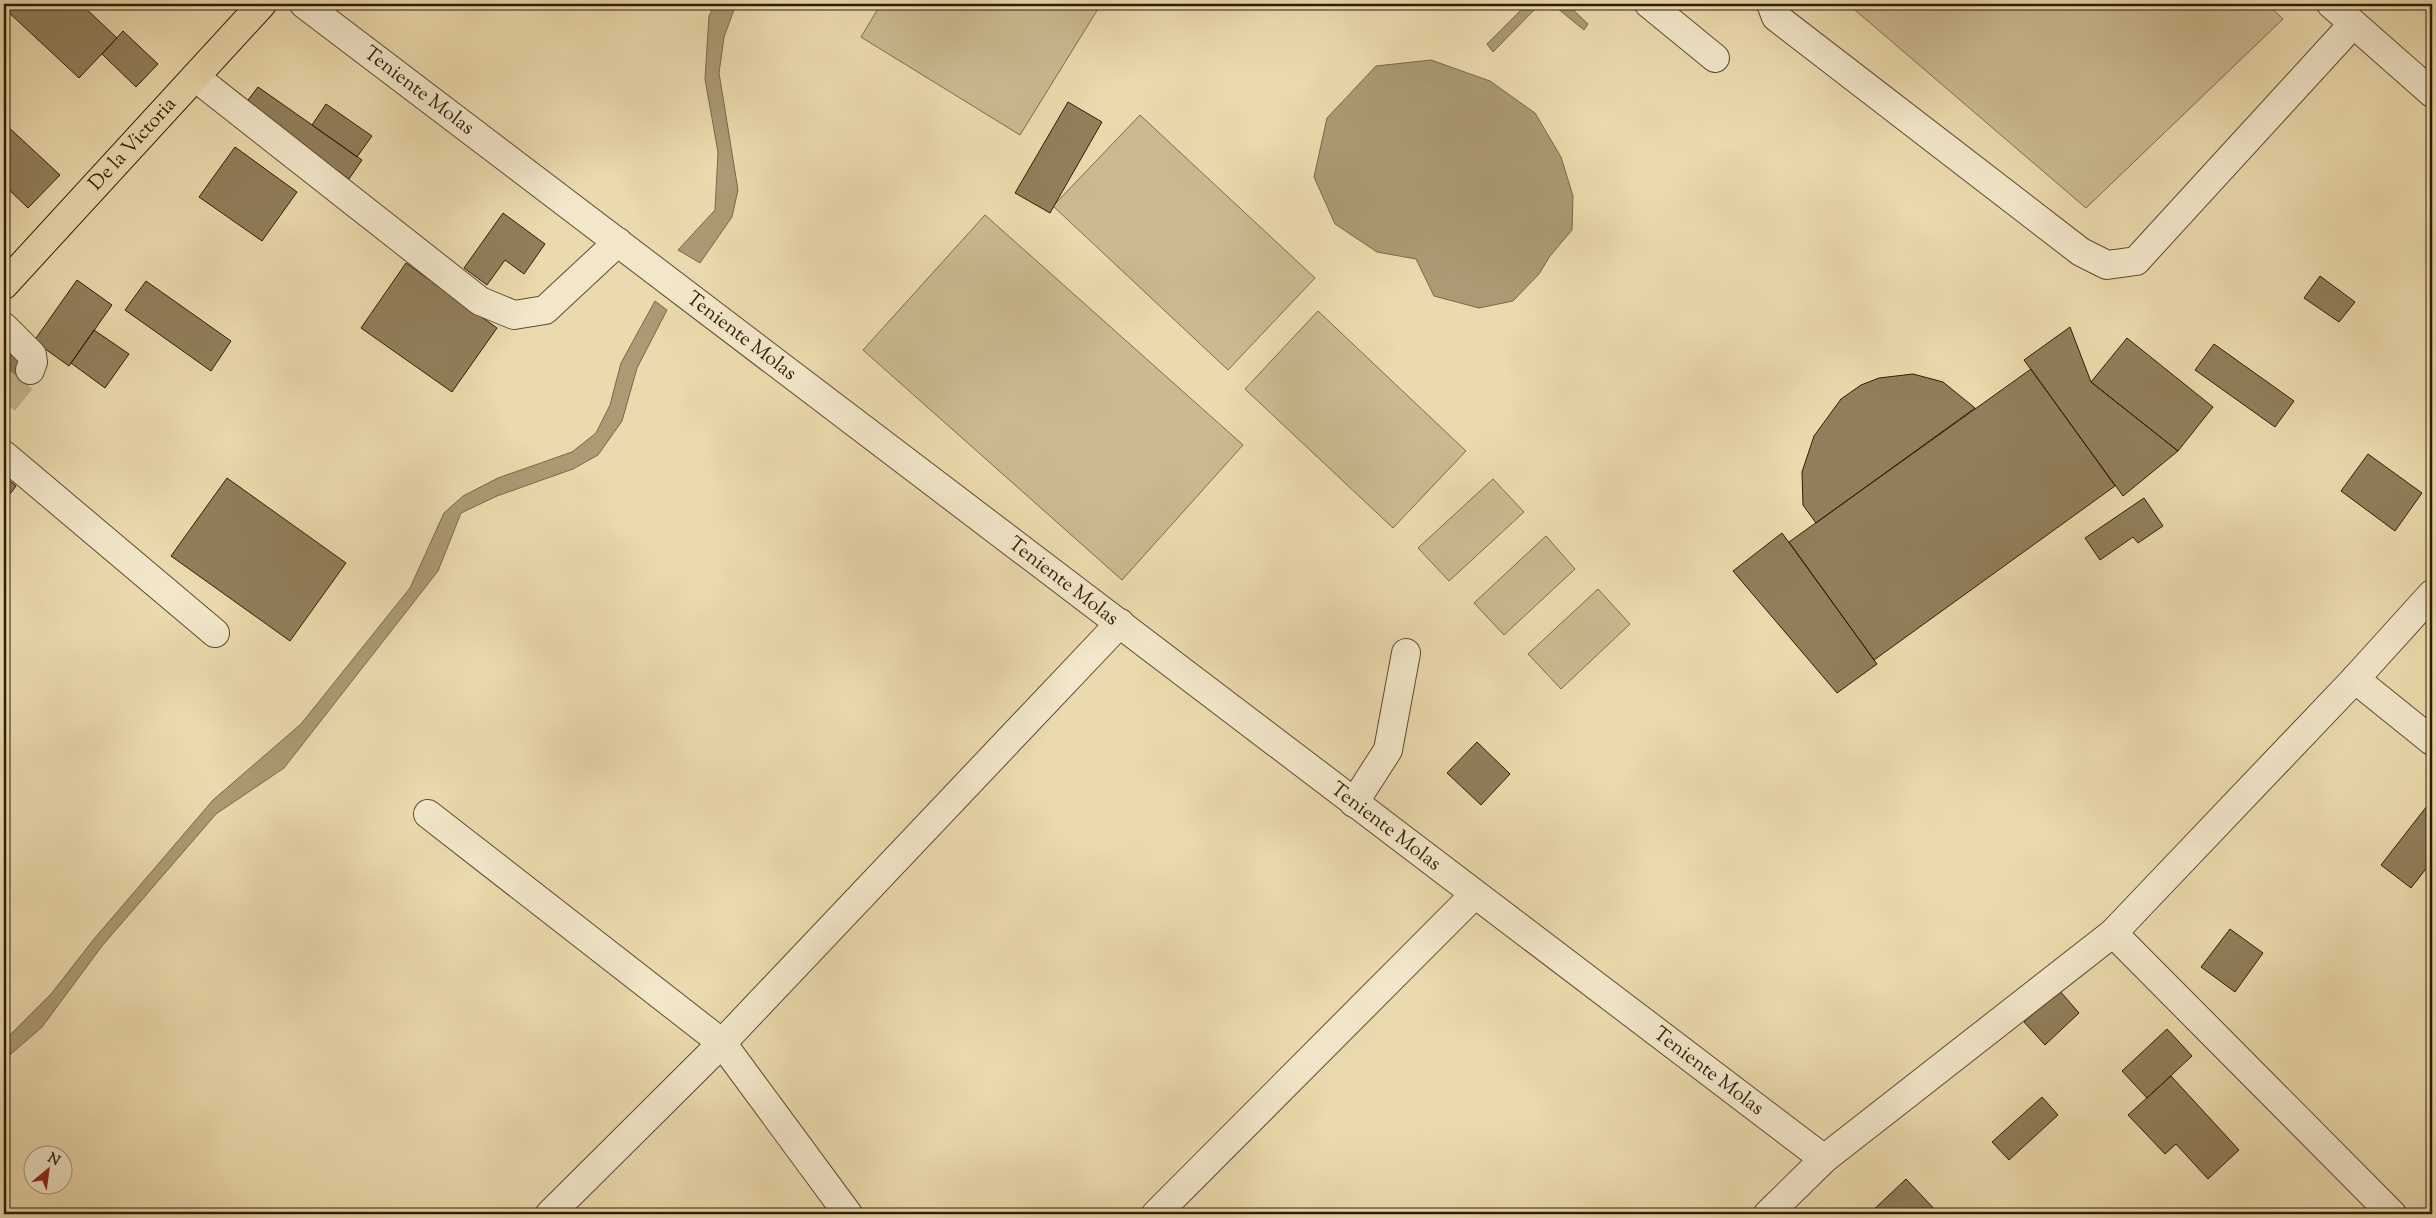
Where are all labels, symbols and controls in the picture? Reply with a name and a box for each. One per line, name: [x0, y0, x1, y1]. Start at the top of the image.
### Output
street label: Teniente Molas: [357, 40, 480, 143]
street label: De la Victoria: [83, 91, 184, 198]
street label: Teniente Molas: [680, 285, 802, 388]
street label: Teniente Molas: [1002, 530, 1125, 633]
street label: Teniente Molas: [1324, 776, 1447, 879]
street label: Teniente Molas: [1647, 1020, 1770, 1123]
north arrow: [22, 1146, 72, 1196]
text: N: [44, 1149, 63, 1172]

